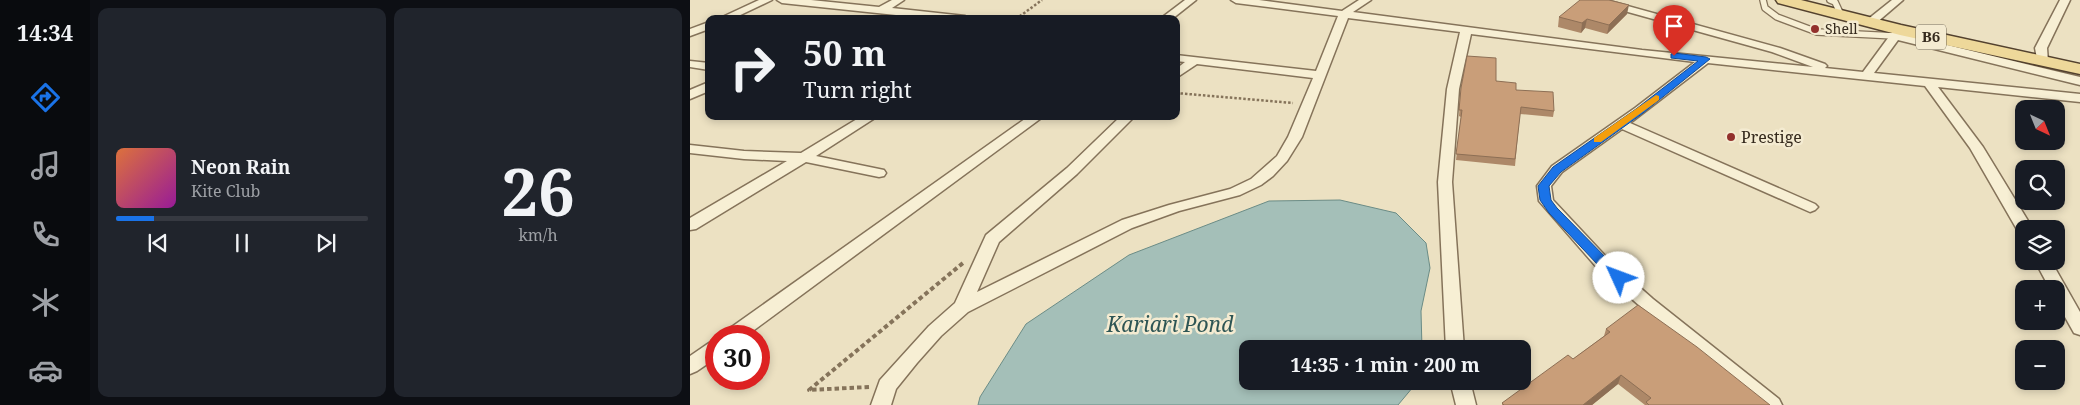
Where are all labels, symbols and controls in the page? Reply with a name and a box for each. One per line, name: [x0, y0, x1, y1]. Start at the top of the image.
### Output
pin: [1653, 5, 1695, 56]
icon: arrive: [1660, 12, 1688, 40]
text: 14:34: [17, 17, 73, 47]
place label: Shell: [1825, 19, 1858, 38]
marker: Shell: [1809, 23, 1821, 35]
road number: B6: [1916, 24, 1946, 50]
text: 50 m: [803, 29, 886, 76]
icon: right: [720, 35, 785, 100]
text: Turn right: [803, 74, 912, 104]
icon: directions: [28, 80, 63, 115]
north arrow: [2015, 100, 2065, 150]
map controls: [2015, 100, 2065, 390]
place label: Prestige: [1741, 126, 1802, 148]
marker: Prestige: [1725, 131, 1737, 143]
text: 26: [501, 147, 575, 235]
icon: music: [28, 148, 63, 183]
text: Neon Rain: [191, 154, 290, 180]
button: search: [2015, 160, 2065, 210]
text: Kite Club: [191, 180, 260, 202]
icon: phone: [28, 217, 63, 252]
button: layers: [2015, 220, 2065, 270]
text: km/h: [518, 224, 558, 246]
icon: previous: [144, 229, 172, 257]
icon: pause: [228, 229, 256, 257]
icon: next: [312, 229, 340, 257]
position arrow: [1592, 251, 1644, 303]
button: +: [2015, 280, 2065, 330]
icon: climate: [28, 285, 63, 320]
water label: Kariari Pond: [1106, 310, 1234, 338]
speed limit sign: 30: [705, 325, 770, 390]
button: −: [2015, 340, 2065, 390]
text: 14:35 · 1 min · 200 m: [1290, 352, 1480, 378]
icon: car: [28, 353, 63, 388]

